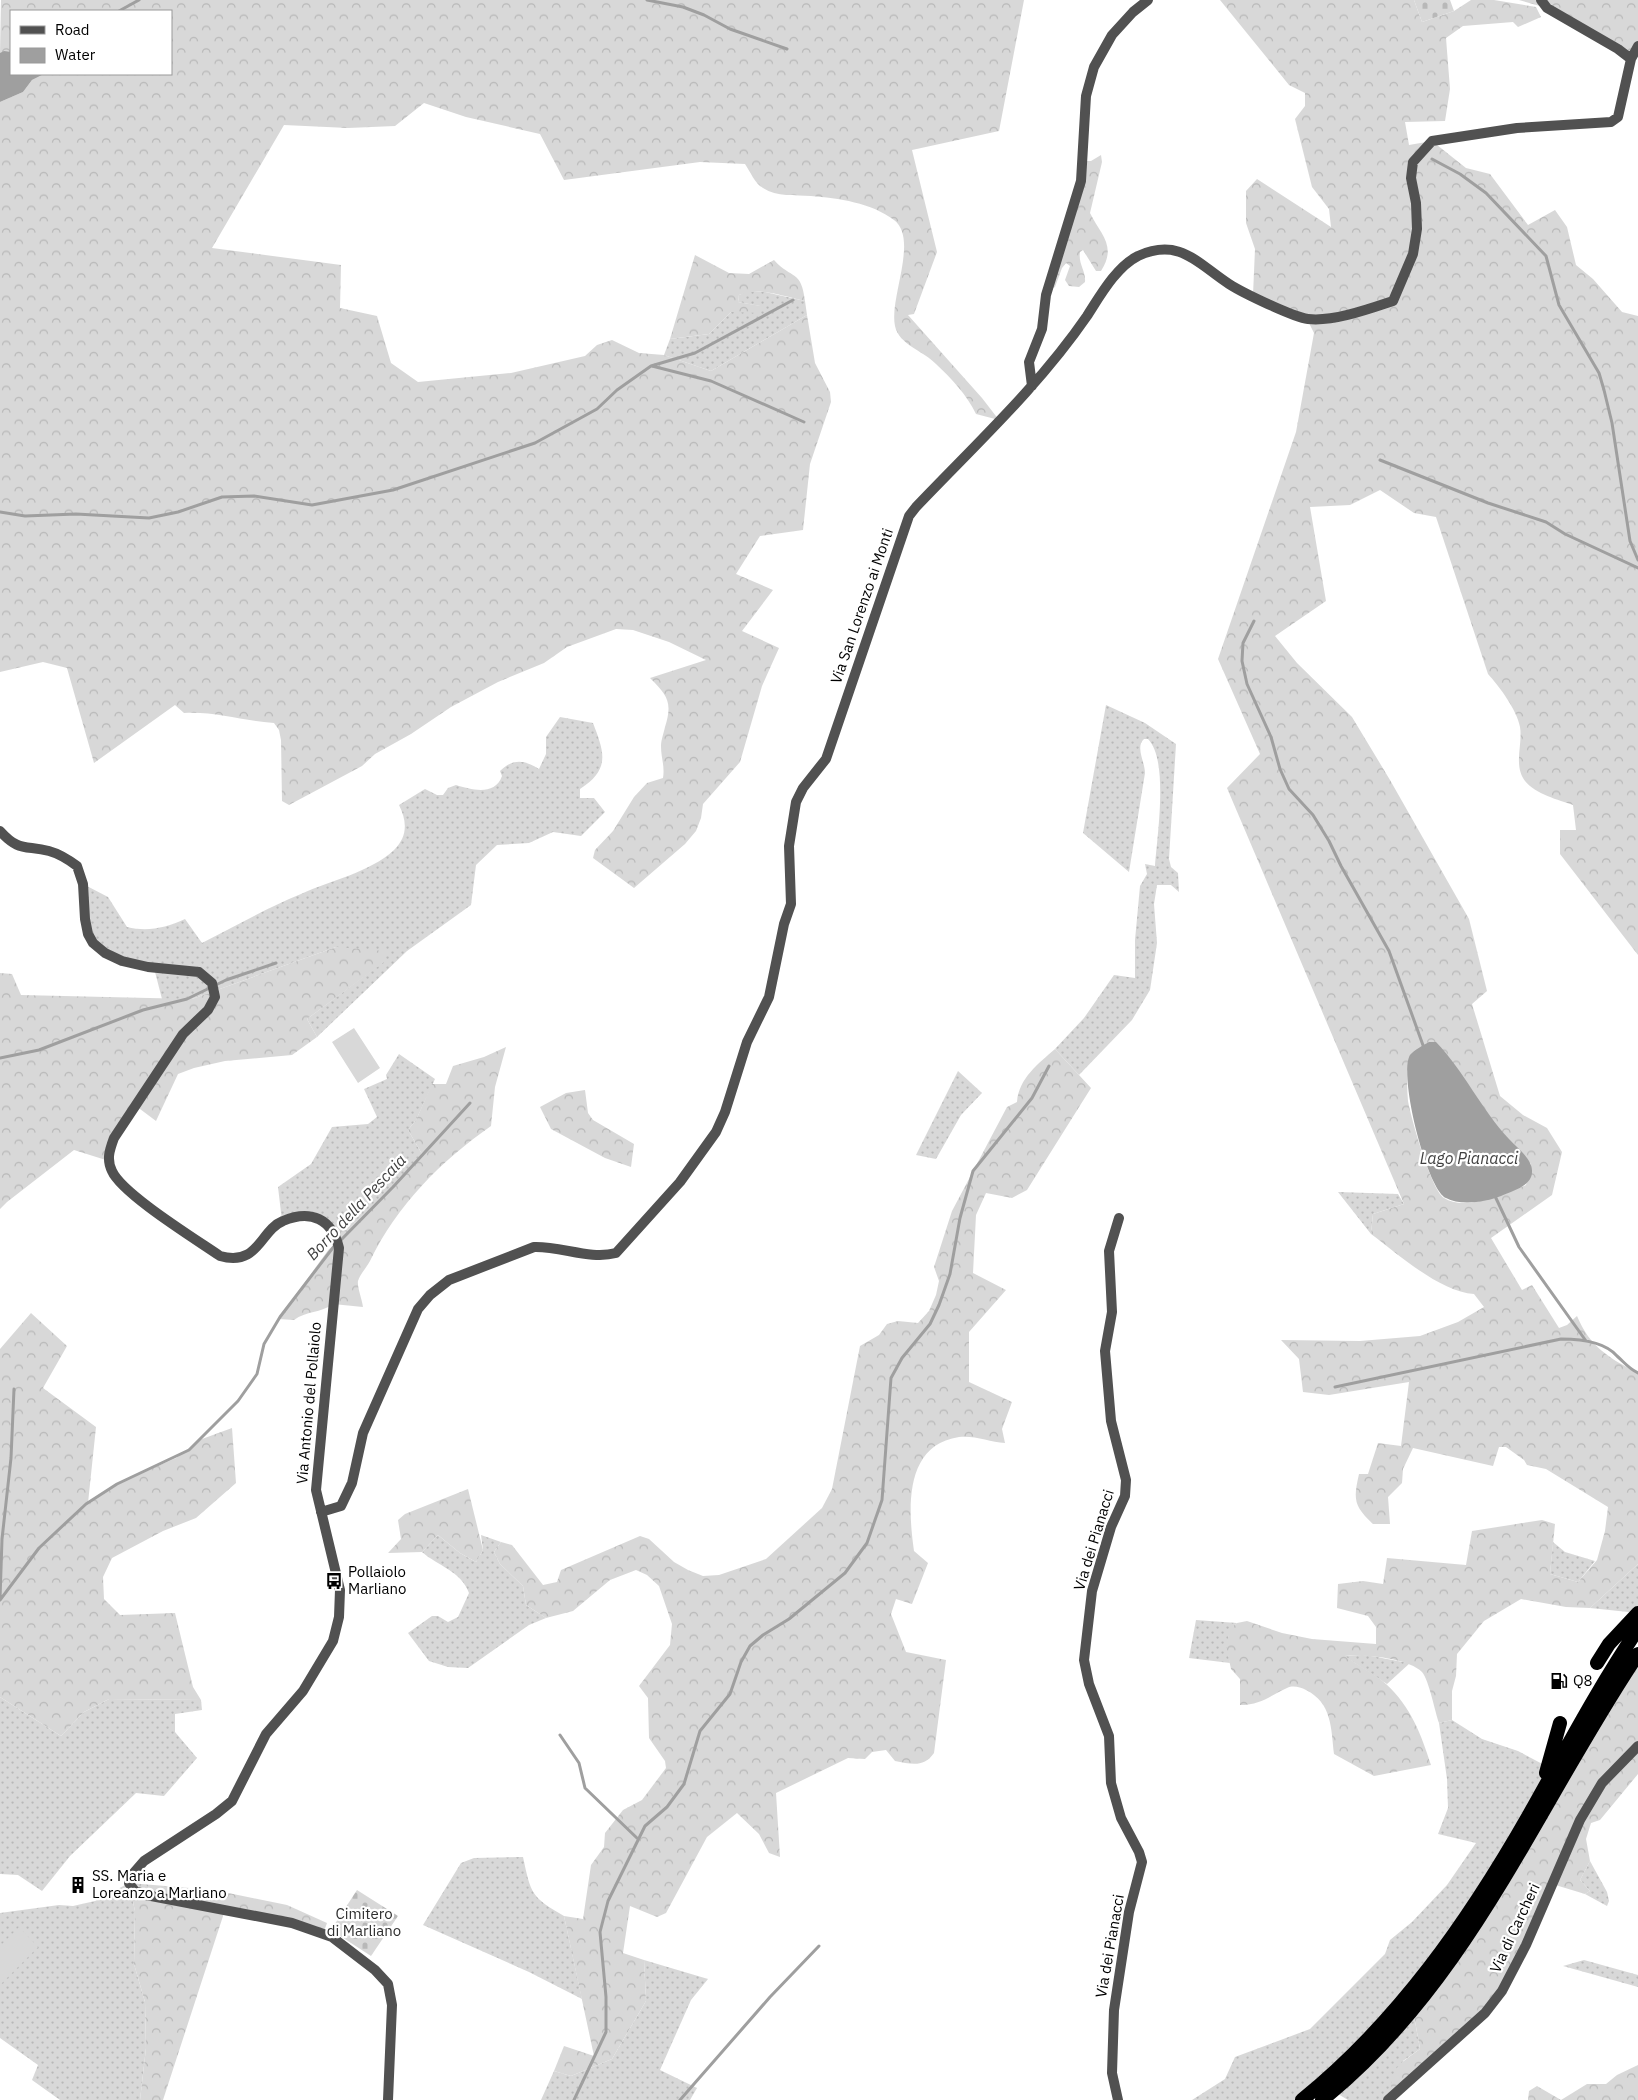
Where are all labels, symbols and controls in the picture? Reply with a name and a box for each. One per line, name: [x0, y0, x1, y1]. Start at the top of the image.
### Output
legend: [10, 10, 172, 75]
text: Road: [55, 20, 90, 39]
text: Water: [55, 45, 96, 64]
street label: Via San Lorenzo ai Monti: [826, 526, 897, 686]
water label: Lago Pianacci: [1420, 1148, 1519, 1168]
water label: Borro della Pescaia: [302, 1150, 410, 1264]
street label: Via Antonio del Pollaiolo: [292, 1321, 325, 1485]
street label: Via dei Pianacci: [1069, 1487, 1118, 1593]
place label: Pollaiolo Marliano: [348, 1562, 406, 1598]
bus stop icon: Pollaiolo Marliano: [324, 1571, 344, 1591]
fuel station icon: Q8: [1549, 1671, 1569, 1691]
place label: Q8: [1573, 1671, 1593, 1690]
place label: SS. Maria e Loreanzo a Marliano: [92, 1866, 227, 1902]
building icon: SS. Maria e Loreanzo a Marliano: [68, 1875, 88, 1895]
street label: Via di Carcheri: [1485, 1880, 1544, 1976]
street label: Via dei Pianacci: [1091, 1893, 1128, 1999]
park label: Cimitero di Marliano: [327, 1904, 401, 1940]

